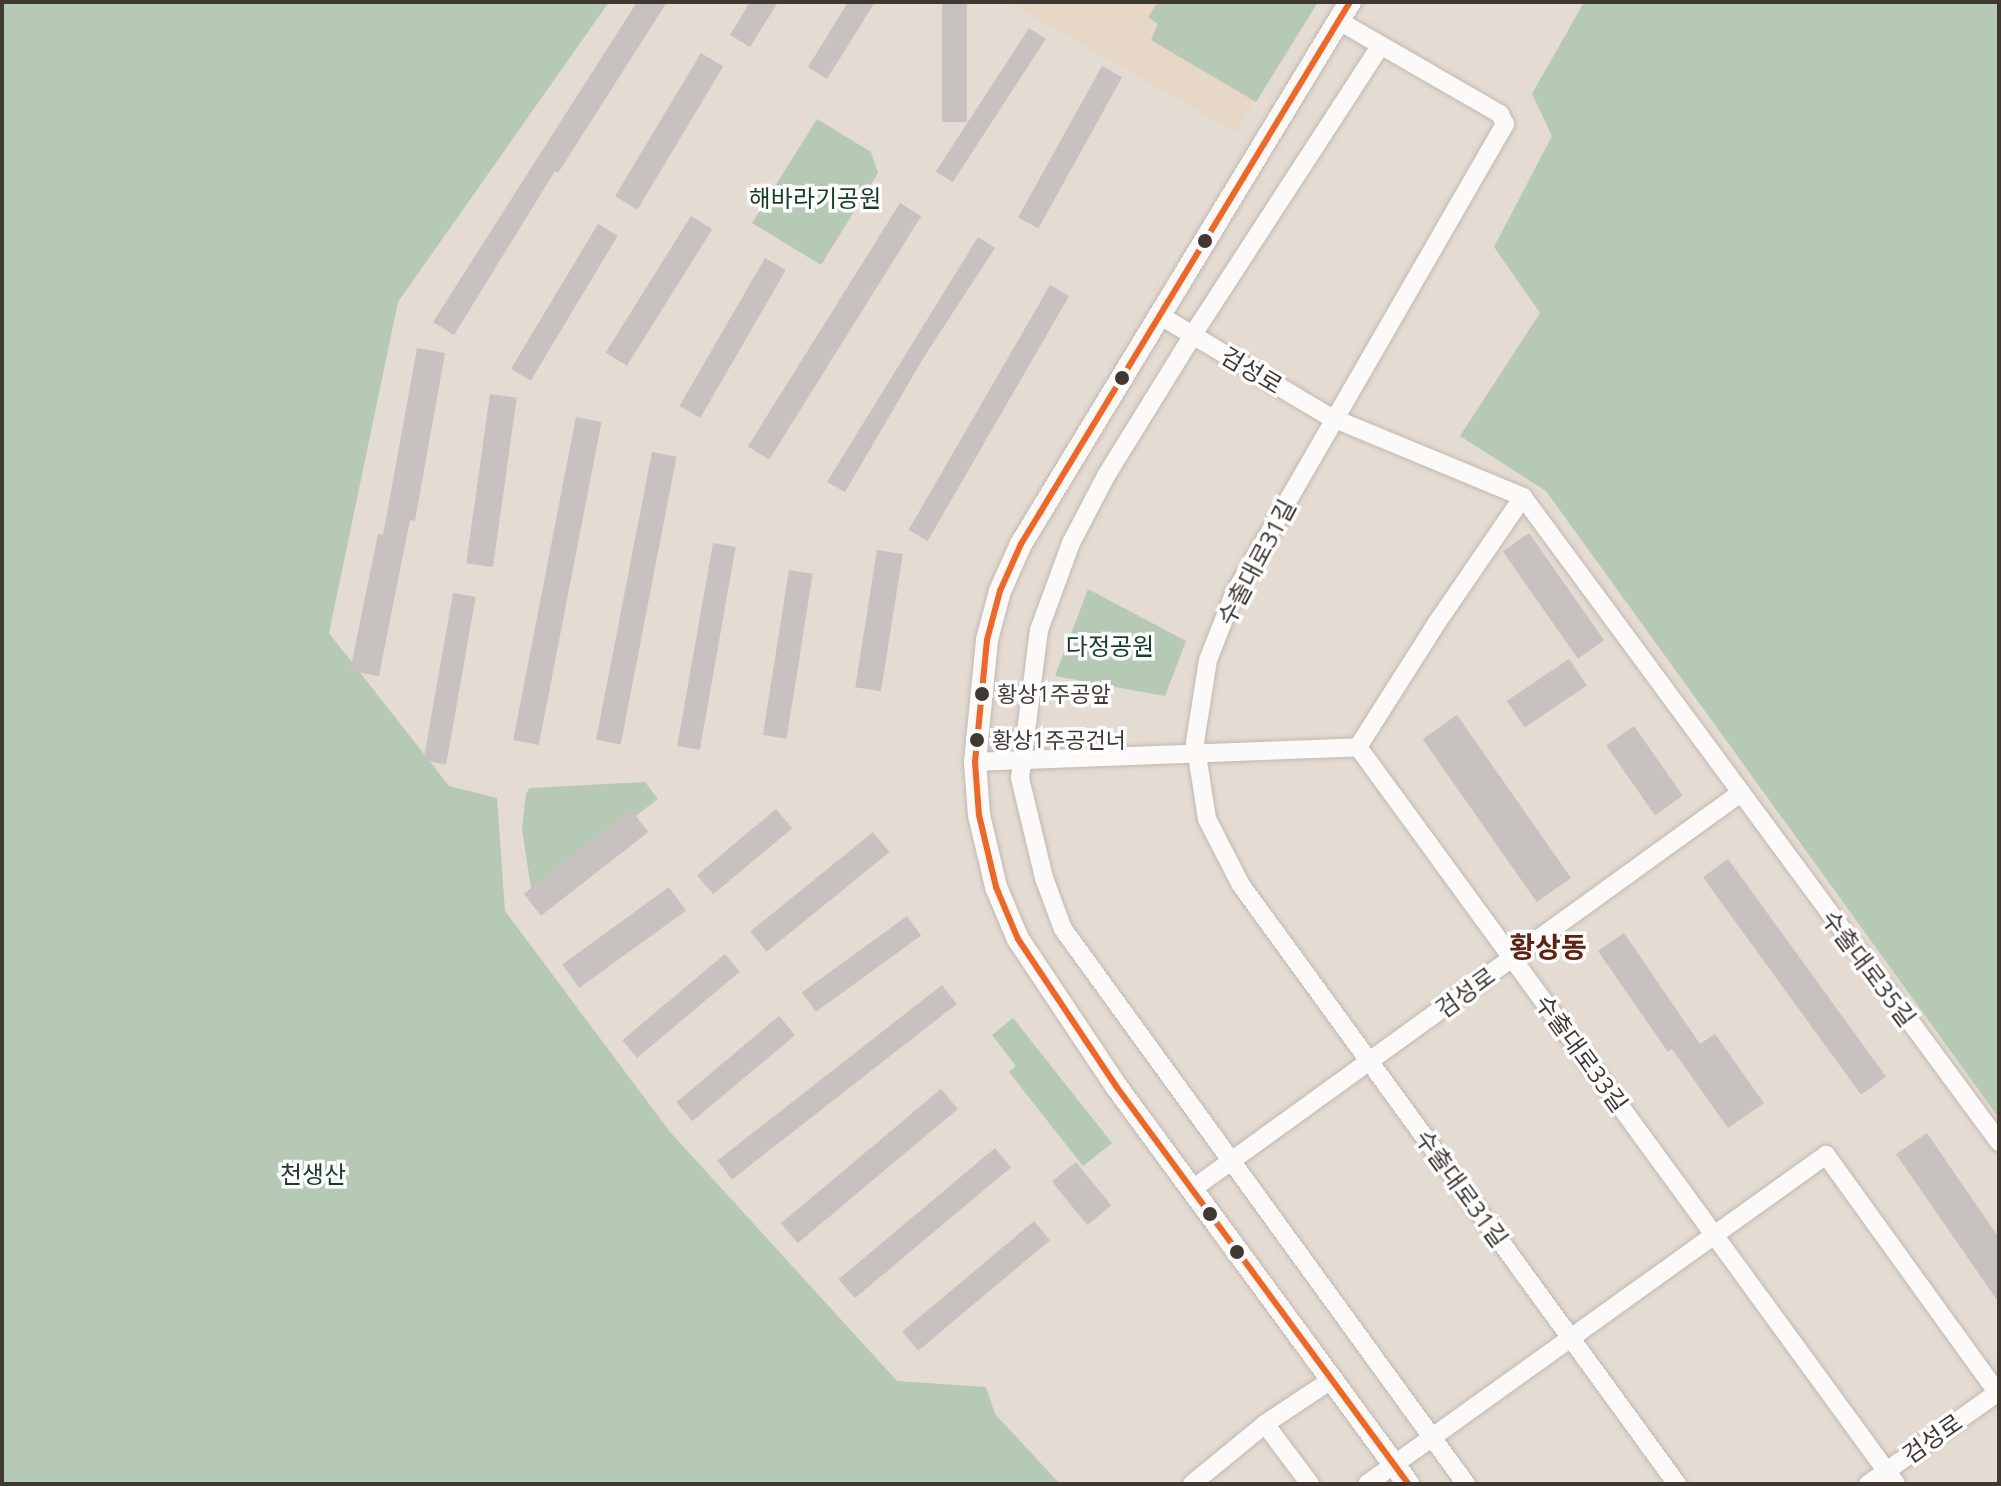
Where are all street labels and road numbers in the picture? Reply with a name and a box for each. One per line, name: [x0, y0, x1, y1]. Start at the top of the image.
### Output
street label: 검성로: [1216, 341, 1288, 399]
street label: 수출대로31길: [1211, 494, 1301, 630]
street label: 수출대로35길: [1816, 904, 1922, 1032]
street label: 검성로: [1430, 961, 1500, 1023]
street label: 수출대로33길: [1530, 989, 1634, 1117]
street label: 수출대로31길: [1410, 1124, 1514, 1252]
street label: 검성로: [1897, 1407, 1967, 1469]

